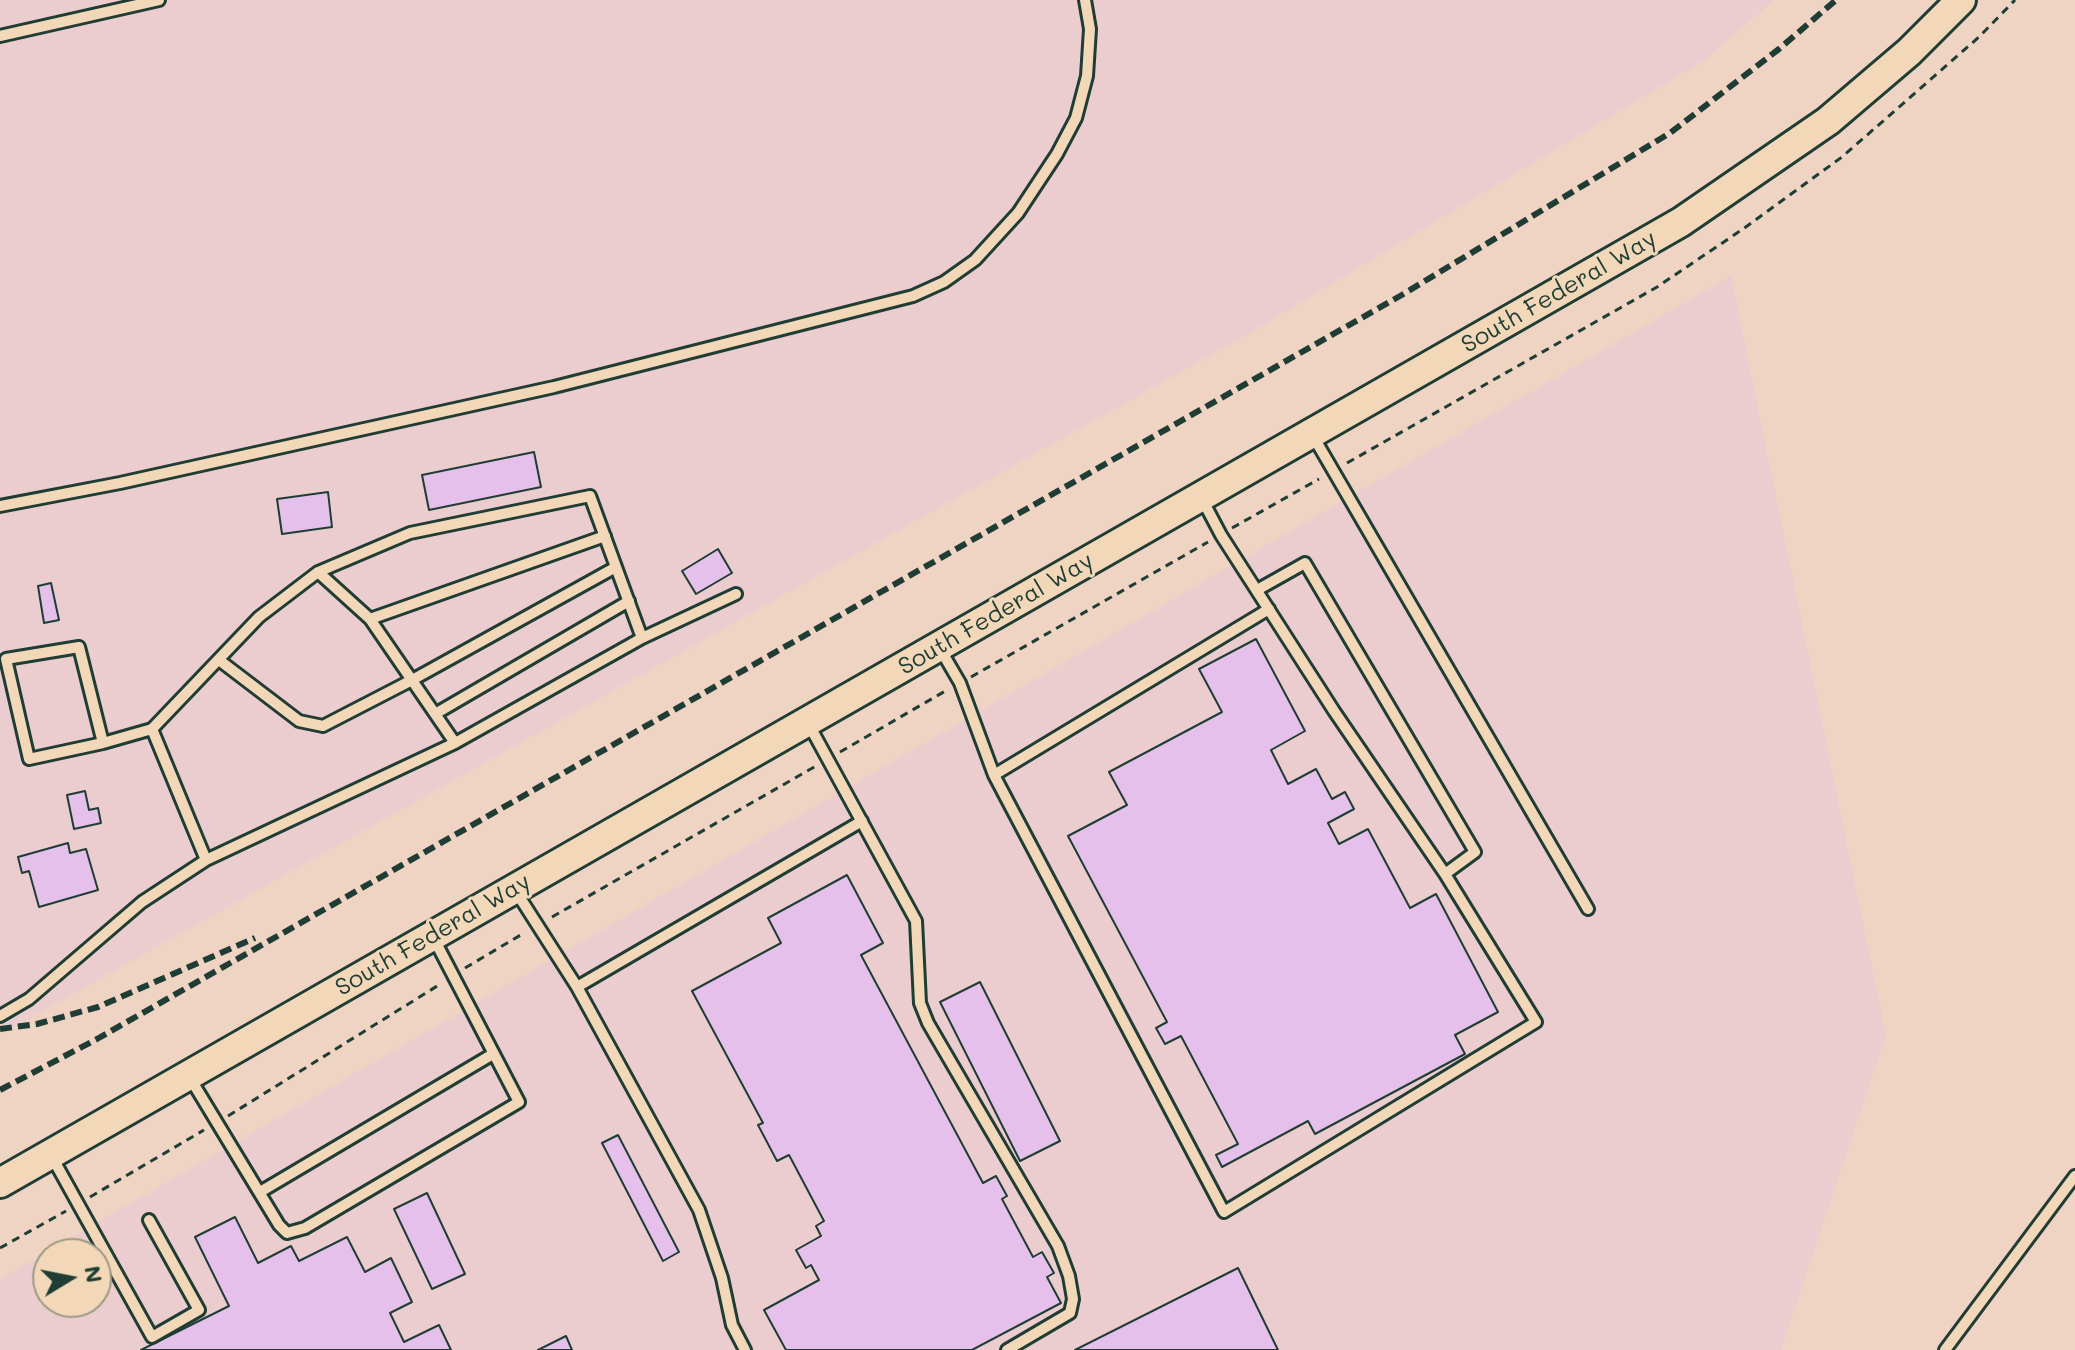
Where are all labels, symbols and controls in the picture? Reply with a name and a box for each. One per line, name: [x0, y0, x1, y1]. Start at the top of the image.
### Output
street label: South Federal Way: [1456, 224, 1662, 360]
street label: South Federal Way: [893, 546, 1099, 682]
street label: South Federal Way: [330, 867, 536, 1003]
north arrow: [32, 1238, 112, 1318]
text: N: [78, 1263, 110, 1285]

